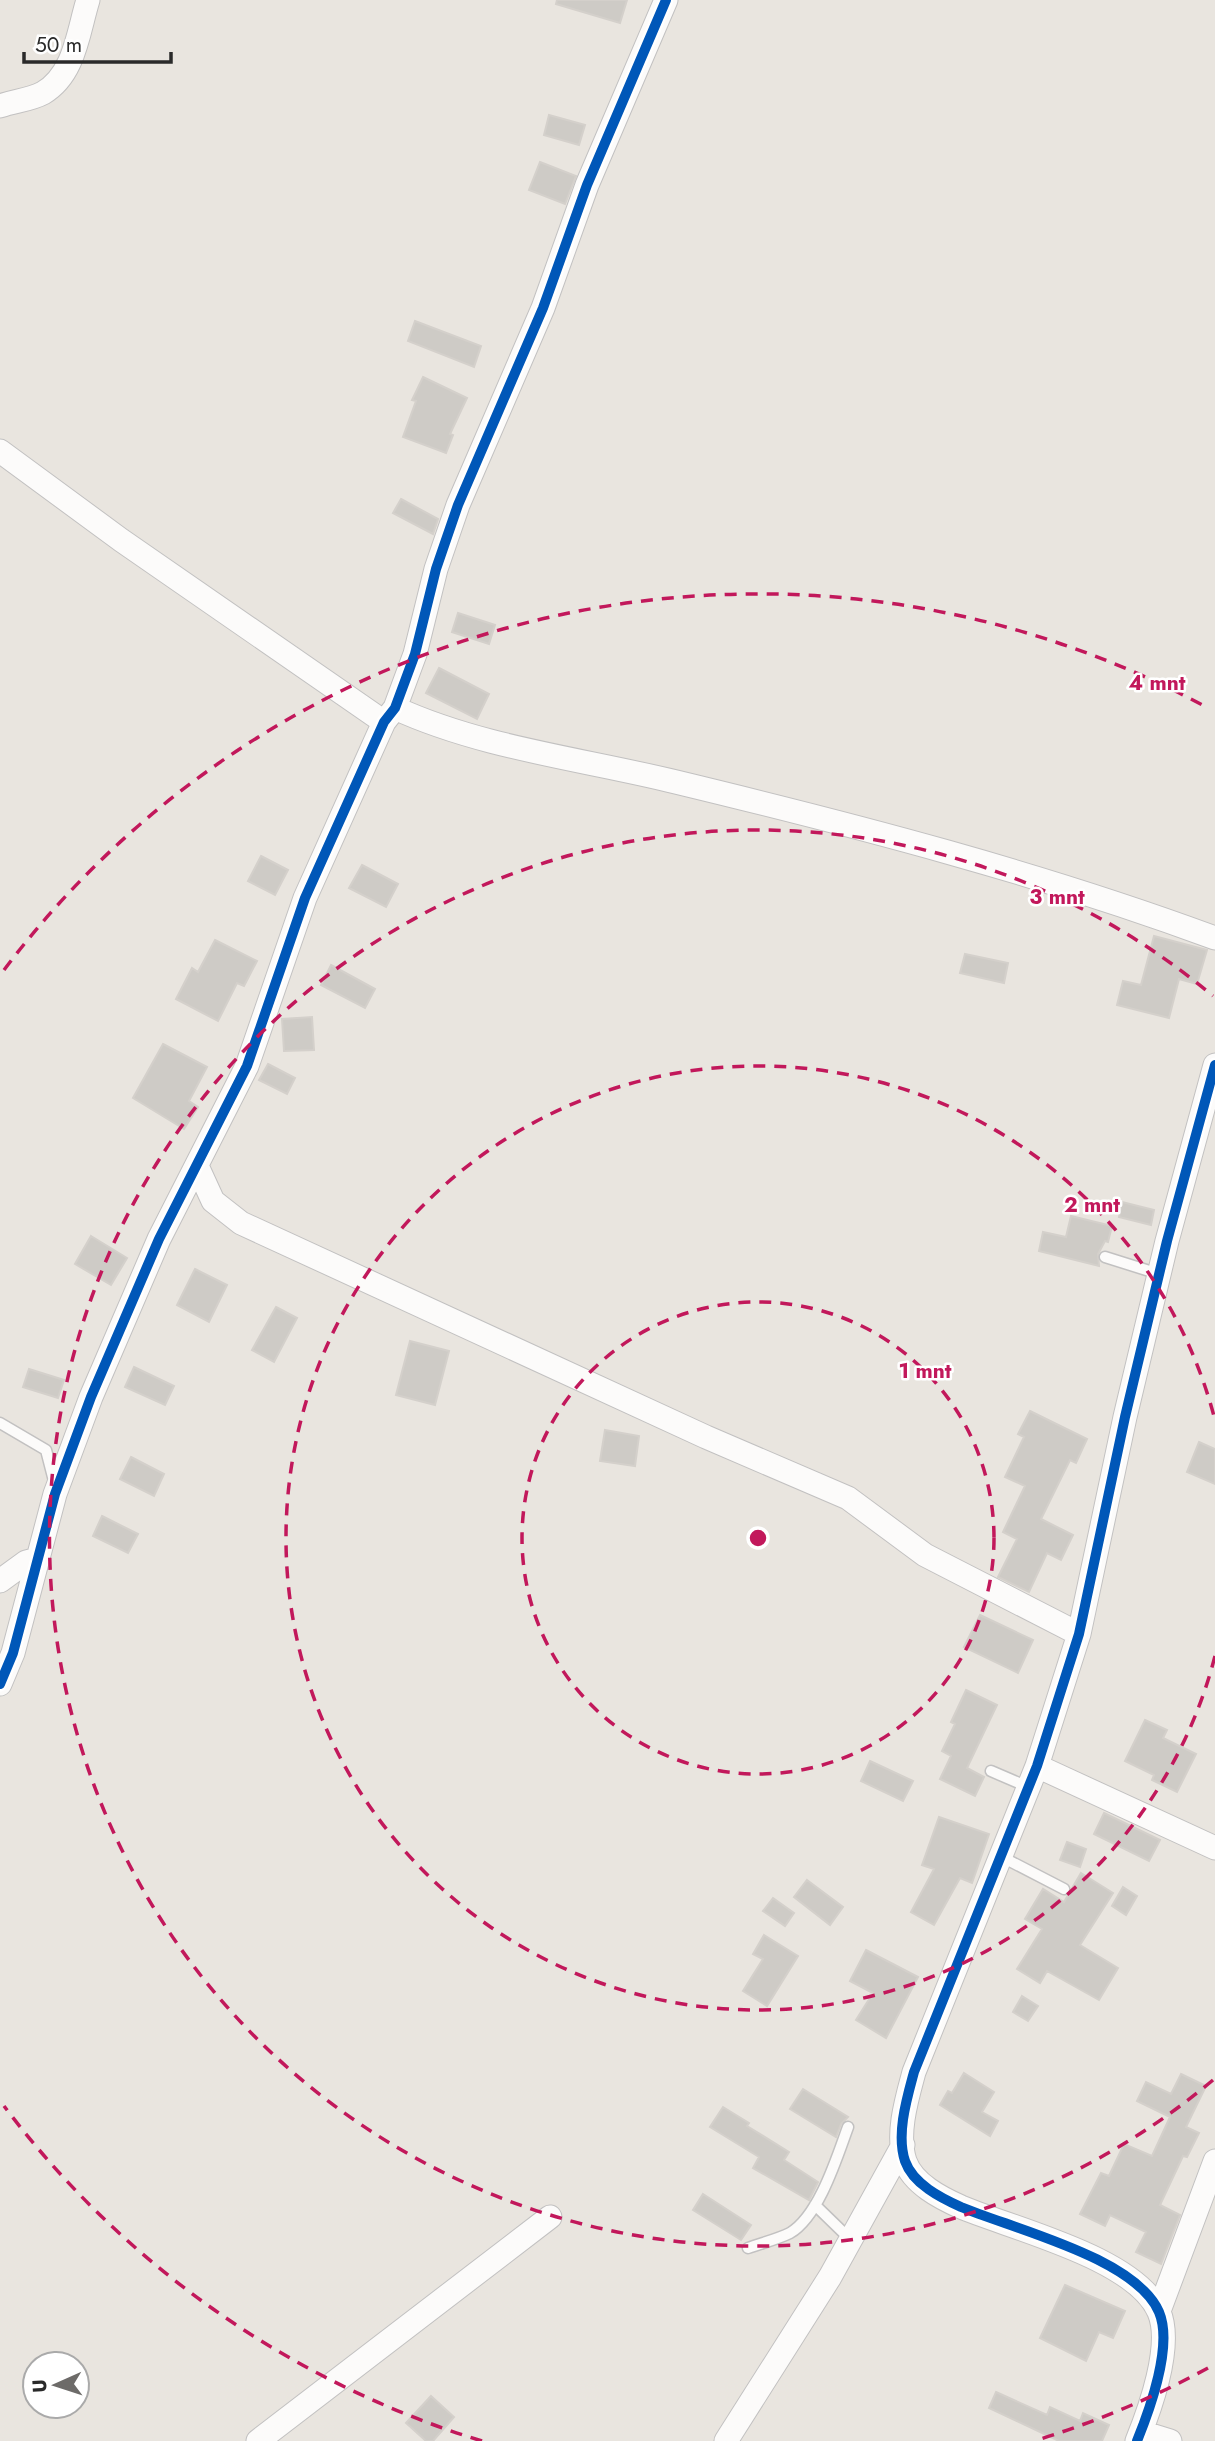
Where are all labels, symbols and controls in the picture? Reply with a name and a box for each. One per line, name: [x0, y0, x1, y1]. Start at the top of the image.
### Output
scale bar: [24, 21, 172, 65]
text: 50 m: [35, 30, 82, 60]
text: 4 mnt: [1129, 668, 1186, 698]
text: 3 mnt: [1029, 882, 1085, 912]
text: 2 mnt: [1064, 1190, 1120, 1220]
text: 1 mnt: [899, 1356, 952, 1386]
centre of rings: [746, 1526, 770, 1550]
north arrow: [21, 2350, 91, 2420]
text: U: [26, 2379, 53, 2393]

